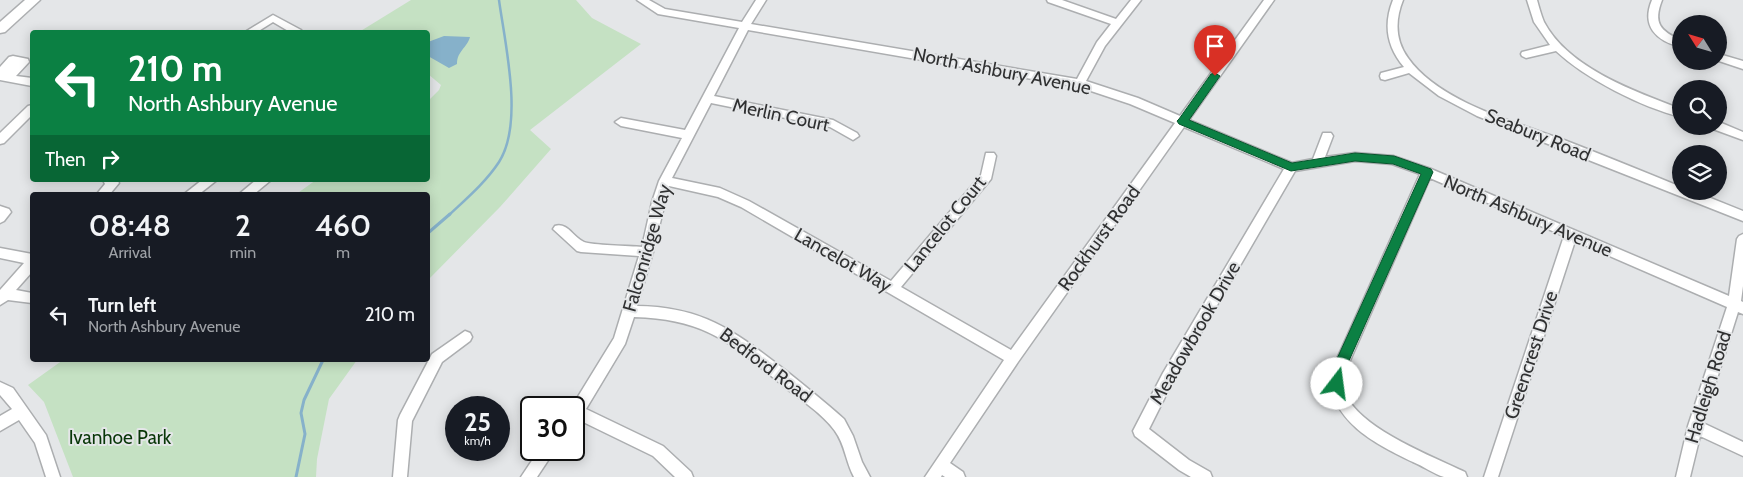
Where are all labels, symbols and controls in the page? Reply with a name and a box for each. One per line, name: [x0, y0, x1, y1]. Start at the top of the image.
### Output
north arrow: [1672, 15, 1728, 70]
map controls: [1672, 15, 1727, 200]
pin: [1194, 25, 1236, 76]
icon: arrive: [1201, 32, 1229, 60]
street label: North Ashbury Avenue: [911, 42, 1093, 100]
text: 210 m: [128, 47, 222, 90]
icon: left: [45, 50, 110, 115]
button: search: [1672, 80, 1727, 135]
text: North Ashbury Avenue: [128, 90, 338, 117]
street label: Merlin Court: [730, 94, 832, 137]
street label: Seabury Road: [1482, 103, 1594, 167]
icon: right: [96, 145, 124, 173]
button: layers: [1672, 145, 1727, 200]
text: Then: [45, 148, 86, 171]
street label: North Ashbury Avenue: [1440, 170, 1616, 262]
street label: Lancelot Court: [899, 171, 991, 277]
street label: Falconridge Way: [618, 181, 676, 314]
street label: Rockhurst Road: [1053, 181, 1145, 295]
text: 08:48: [89, 207, 171, 244]
text: 2: [235, 207, 251, 244]
text: 460: [315, 207, 371, 244]
street label: Lancelot Way: [790, 223, 896, 297]
text: Arrival: [109, 243, 151, 262]
text: min: [230, 243, 256, 262]
text: m: [336, 243, 350, 262]
street label: Meadowbrook Drive: [1145, 257, 1245, 409]
street label: Greencrest Drive: [1499, 288, 1563, 422]
text: Turn left: [88, 294, 156, 317]
icon: left: [45, 301, 73, 329]
text: 210 m: [365, 303, 415, 326]
text: North Ashbury Avenue: [88, 317, 240, 336]
street label: Bedford Road: [715, 323, 817, 407]
street label: Hadleigh Road: [1680, 328, 1736, 446]
position arrow: [1310, 357, 1362, 409]
speed limit sign: 30: [520, 396, 585, 461]
text: 25: [464, 407, 491, 437]
park label: Ivanhoe Park: [69, 426, 172, 449]
text: km/h: [464, 433, 491, 448]

